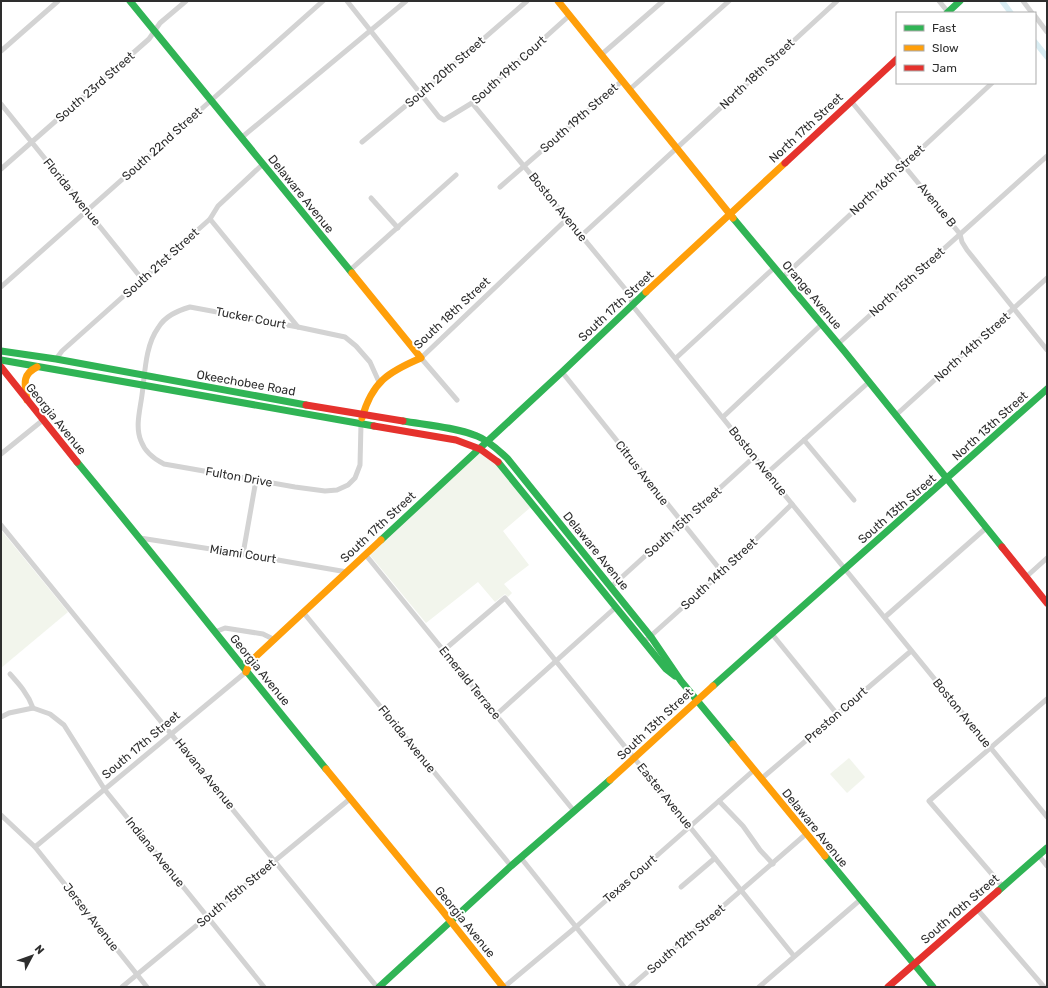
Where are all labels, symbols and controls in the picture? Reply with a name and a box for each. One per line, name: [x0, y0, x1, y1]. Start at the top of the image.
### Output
legend: [896, 12, 1036, 84]
text: Fast: [932, 21, 956, 35]
street label: South 20th Street: [402, 33, 488, 110]
street label: South 19th Court: [469, 33, 549, 107]
street label: North 18th Street: [717, 36, 798, 112]
text: Slow: [932, 41, 959, 55]
street label: South 23rd Street: [53, 49, 138, 125]
text: Jam: [932, 61, 957, 75]
street label: South 19th Street: [537, 80, 621, 156]
street label: North 17th Street: [766, 90, 846, 166]
street label: South 22nd Street: [119, 104, 205, 184]
street label: North 16th Street: [847, 142, 927, 218]
street label: Delaware Avenue: [265, 152, 337, 236]
street label: Florida Avenue: [41, 155, 104, 229]
street label: Boston Avenue: [526, 170, 590, 244]
street label: Avenue B: [915, 180, 959, 230]
street label: South 21st Street: [120, 225, 202, 301]
street label: North 15th Street: [866, 244, 948, 320]
street label: Orange Avenue: [779, 258, 845, 332]
street label: South 17th Street: [576, 267, 657, 344]
street label: South 18th Street: [411, 274, 493, 352]
street label: Tucker Court: [215, 304, 288, 332]
street label: North 14th Street: [931, 309, 1013, 385]
street label: Okeechobee Road: [195, 367, 297, 399]
street label: Georgia Avenue: [23, 381, 89, 458]
street label: North 13th Street: [949, 388, 1031, 464]
street label: Boston Avenue: [726, 424, 790, 498]
street label: Citrus Avenue: [612, 438, 672, 508]
street label: Fulton Drive: [204, 464, 274, 490]
street label: South 13th Street: [855, 471, 939, 547]
street label: South 15th Street: [642, 484, 724, 560]
street label: South 17th Street: [338, 488, 419, 565]
street label: Delaware Avenue: [560, 509, 632, 593]
street label: South 14th Street: [678, 535, 760, 613]
street label: Miami Court: [209, 542, 277, 566]
street label: Georgia Avenue: [227, 632, 293, 709]
street label: Emerald Terrace: [436, 644, 504, 723]
street label: Boston Avenue: [930, 676, 994, 750]
street label: Preston Court: [802, 684, 870, 746]
street label: South 13th Street: [614, 685, 696, 763]
street label: Florida Avenue: [376, 702, 439, 776]
street label: South 17th Street: [99, 708, 183, 782]
street label: Havana Avenue: [172, 736, 238, 812]
street label: Easter Avenue: [634, 760, 696, 832]
street label: Delaware Avenue: [779, 786, 851, 870]
street label: Indiana Avenue: [123, 814, 188, 890]
street label: Texas Court: [601, 852, 660, 906]
street label: South 15th Street: [194, 856, 278, 930]
street label: South 10th Street: [918, 871, 1002, 947]
street label: Jersey Avenue: [60, 880, 122, 954]
street label: Georgia Avenue: [432, 884, 498, 961]
street label: South 12th Street: [644, 901, 728, 977]
north arrow: [12, 936, 52, 976]
text: N: [32, 943, 47, 957]

